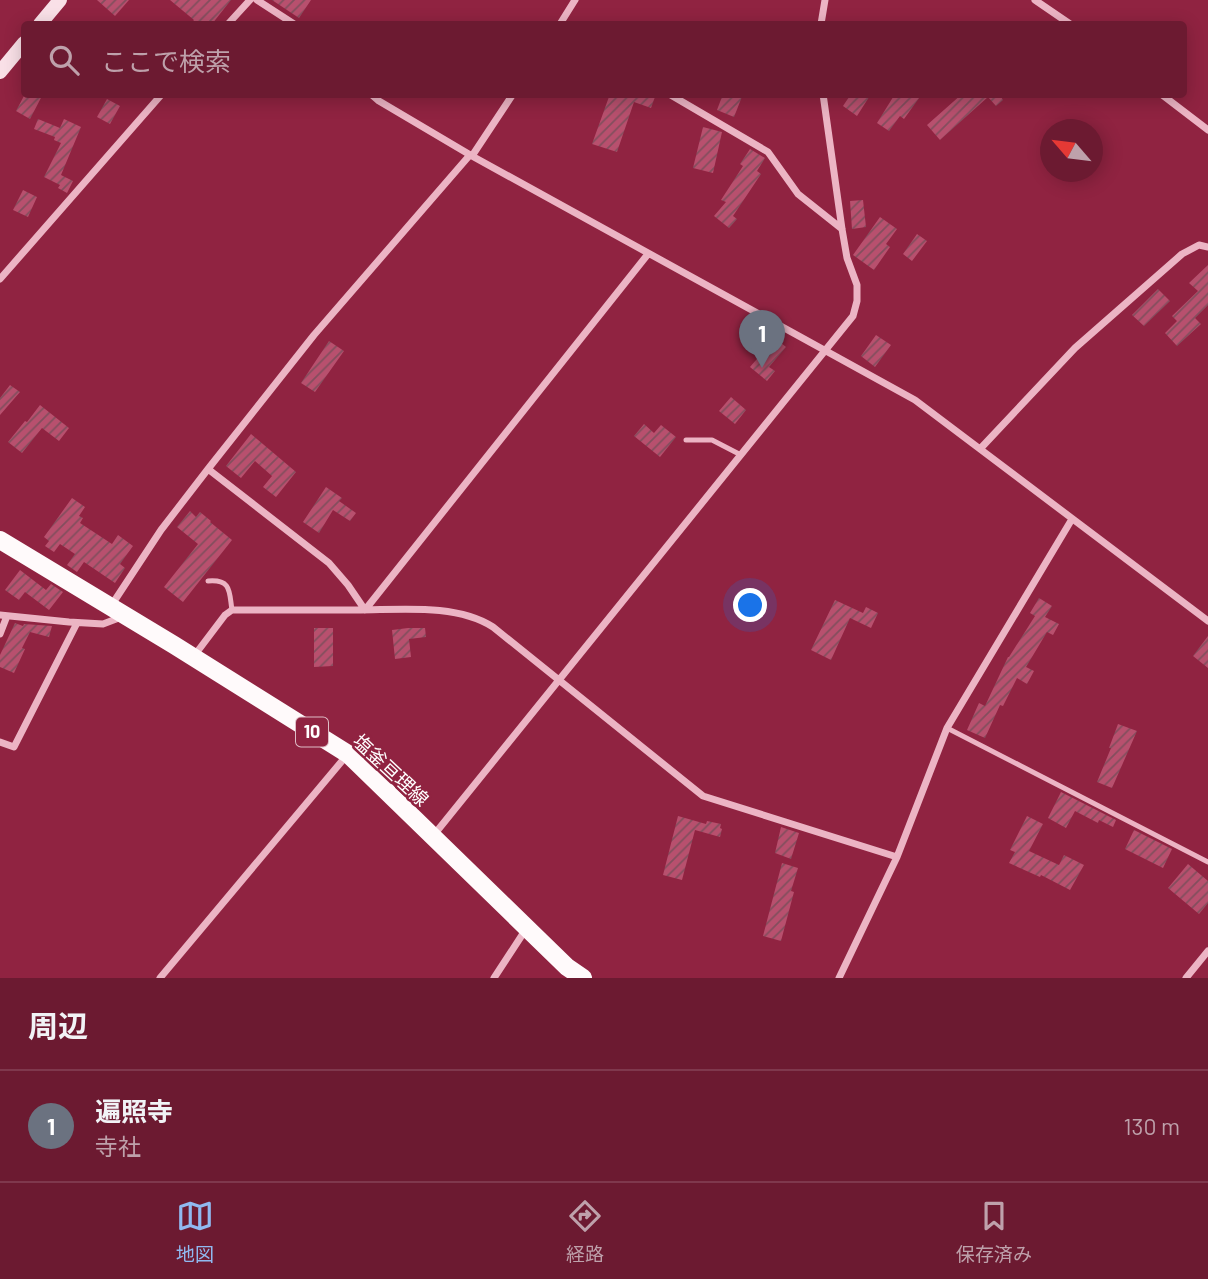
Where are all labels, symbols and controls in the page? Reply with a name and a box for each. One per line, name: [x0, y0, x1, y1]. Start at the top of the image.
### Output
search box: [21, 21, 1187, 98]
icon: search: [45, 41, 83, 79]
text: ここで検索: [101, 45, 231, 76]
north arrow: [1040, 119, 1103, 182]
pin: 1: [739, 310, 785, 368]
your location: [733, 588, 767, 622]
road number: 10: [296, 718, 328, 746]
street label: 塩釜亘理線: [349, 729, 434, 810]
text: 周辺: [28, 1007, 88, 1043]
text: 遍照寺: [95, 1095, 173, 1126]
text: 1: [47, 1112, 55, 1140]
text: 130 m: [1123, 1112, 1180, 1140]
text: 寺社: [95, 1132, 141, 1160]
tab: 地図: [176, 1197, 214, 1266]
tab: 経路: [566, 1197, 604, 1266]
tab: 保存済み: [956, 1197, 1032, 1266]

